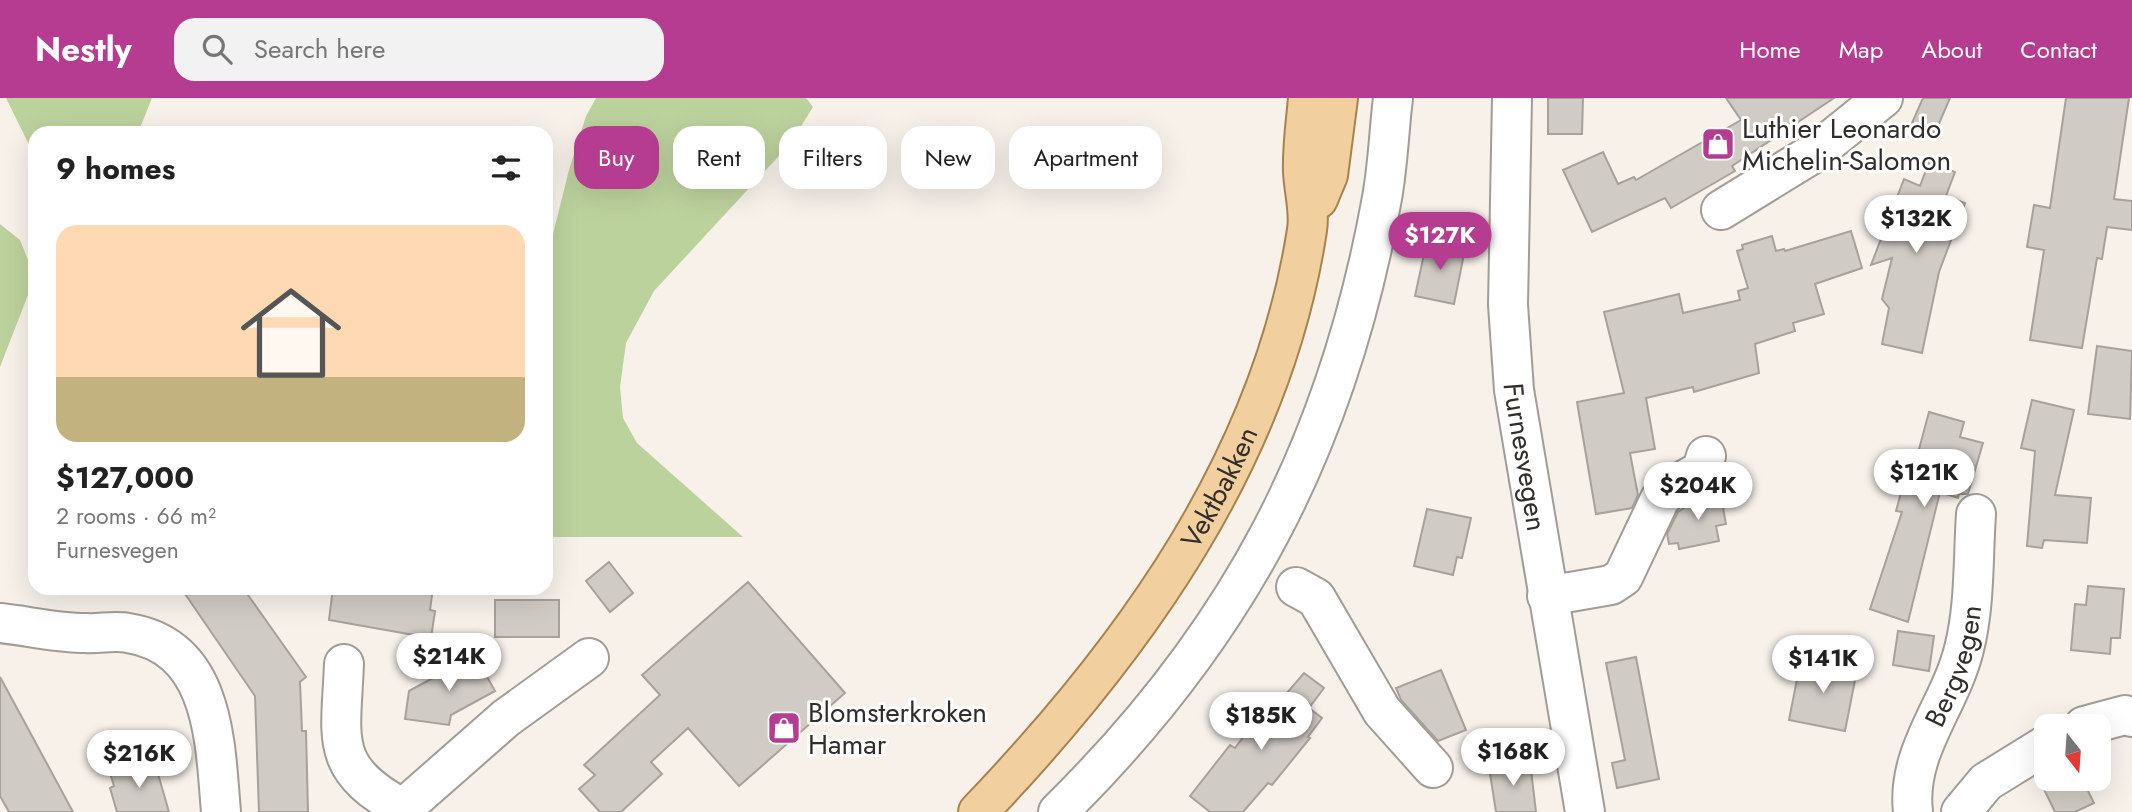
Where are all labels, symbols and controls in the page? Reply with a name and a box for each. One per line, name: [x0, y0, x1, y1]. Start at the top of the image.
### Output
search box: [174, 18, 664, 81]
text: Nestly: [35, 26, 132, 73]
icon: search: [198, 30, 236, 68]
text: Search here: [254, 30, 385, 68]
text: Home: [1739, 32, 1801, 67]
text: Map: [1839, 32, 1883, 67]
text: About: [1921, 32, 1982, 67]
text: Contact: [2020, 32, 2097, 67]
place label: Luthier Leonardo Michelin-Salomon: [1742, 108, 1951, 181]
shop icon: Luthier Leonardo Michelin-Salomon: [1699, 125, 1737, 163]
chip: Buy: [574, 126, 659, 189]
chip: Rent: [673, 126, 765, 189]
chip: Filters: [779, 126, 887, 189]
chip: New: [901, 126, 995, 189]
chip: Apartment: [1009, 126, 1162, 189]
text: 9 homes: [56, 147, 175, 190]
icon: filters: [487, 149, 525, 187]
pin: $132K: [1867, 195, 1965, 255]
text: $132K: [1880, 201, 1952, 235]
pin: $127K: [1391, 212, 1489, 272]
text: $127K: [1404, 218, 1476, 252]
icon: home: [228, 270, 354, 396]
street label: Furnesvegen: [1493, 382, 1557, 534]
street label: Vektbakken: [1171, 420, 1268, 556]
pin: $121K: [1875, 450, 1973, 509]
text: $121K: [1890, 455, 1958, 489]
text: $127,000: [56, 456, 194, 499]
pin: $204K: [1649, 462, 1747, 522]
text: $204K: [1660, 468, 1736, 502]
text: 2 rooms · 66 m²: [56, 499, 216, 533]
text: Furnesvegen: [56, 533, 179, 567]
street label: Bergvegen: [1915, 603, 1992, 734]
pin: $214K: [400, 634, 498, 693]
pin: $141K: [1774, 636, 1872, 695]
text: $214K: [412, 639, 486, 673]
text: $141K: [1788, 641, 1858, 675]
place label: Blomsterkroken Hamar: [808, 692, 987, 765]
pin: $185K: [1212, 692, 1310, 752]
text: $185K: [1225, 698, 1297, 732]
shop icon: Blomsterkroken Hamar: [765, 709, 803, 747]
north arrow: [2034, 714, 2110, 791]
map controls: [2034, 714, 2111, 791]
pin: $168K: [1464, 728, 1562, 788]
pin: $216K: [90, 730, 188, 790]
text: $168K: [1477, 734, 1549, 768]
text: $216K: [103, 736, 175, 770]

